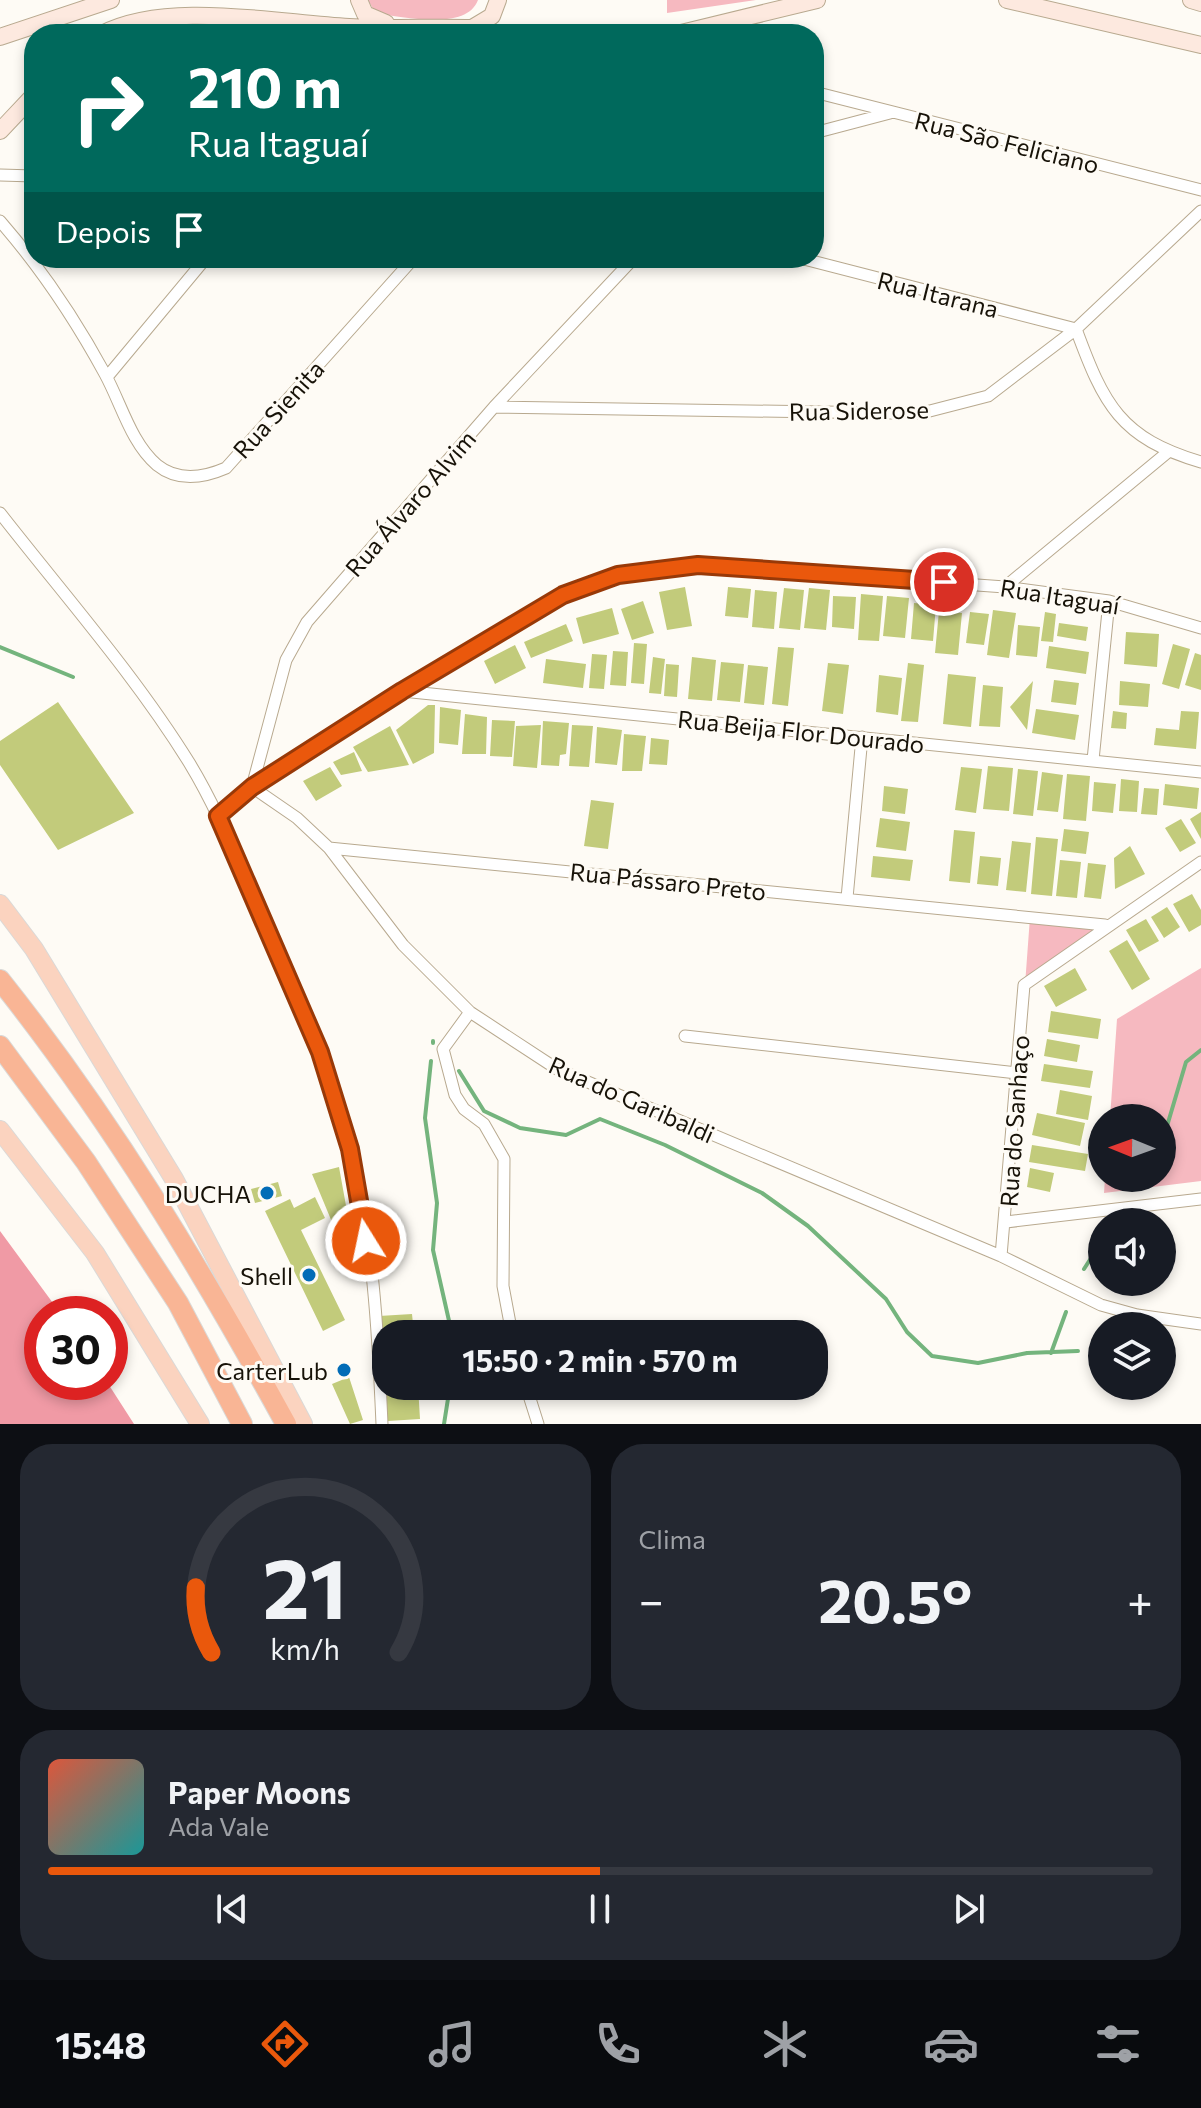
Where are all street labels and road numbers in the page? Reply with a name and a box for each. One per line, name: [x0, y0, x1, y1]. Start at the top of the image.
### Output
street label: Rua São Feliciano: [912, 105, 1102, 179]
street label: Rua Itarana: [874, 265, 1002, 323]
street label: Rua Sienita: [227, 354, 329, 464]
street label: Rua Siderose: [789, 394, 929, 426]
street label: Rua Álvaro Alvim: [339, 424, 481, 582]
street label: Rua Itaguaí: [998, 572, 1123, 620]
street label: Rua Beija Flor Dourado: [676, 704, 926, 758]
street label: Rua Pássaro Preto: [568, 856, 768, 906]
street label: Rua do Sanhaço: [994, 1034, 1034, 1208]
street label: Rua do Garibaldi: [545, 1050, 719, 1148]

